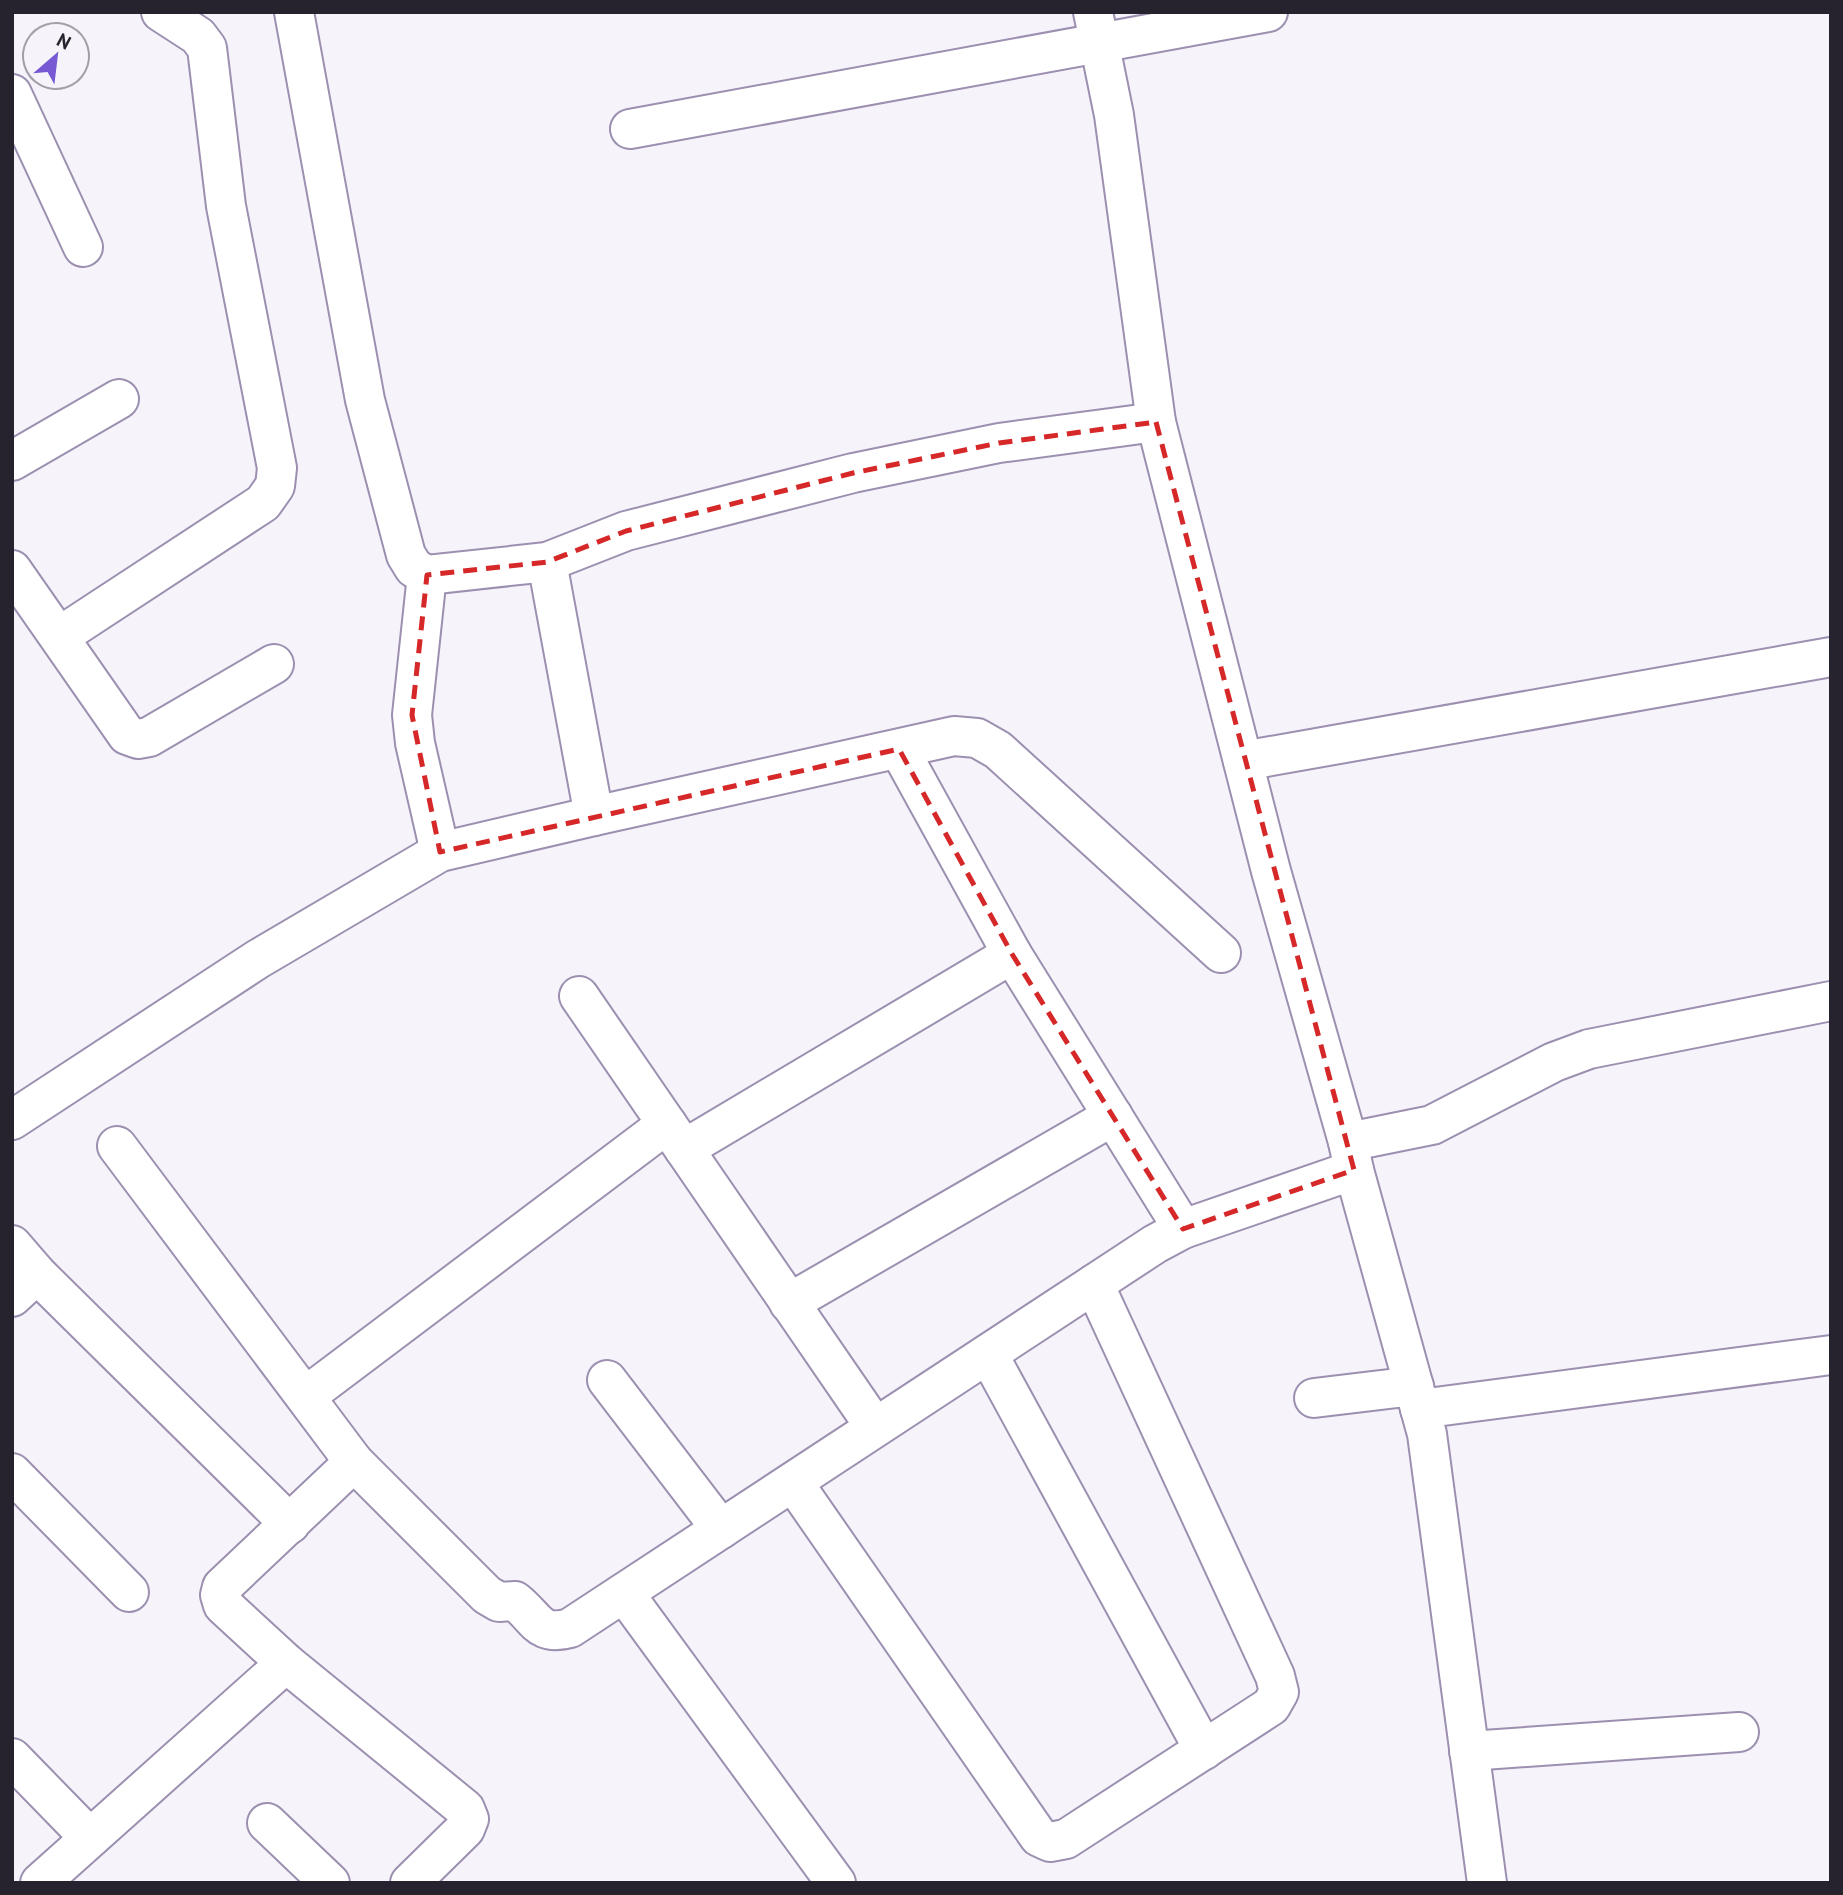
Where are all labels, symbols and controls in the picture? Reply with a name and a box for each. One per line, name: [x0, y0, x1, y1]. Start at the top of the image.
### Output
north arrow: [21, 21, 91, 91]
text: N: [53, 27, 75, 55]

